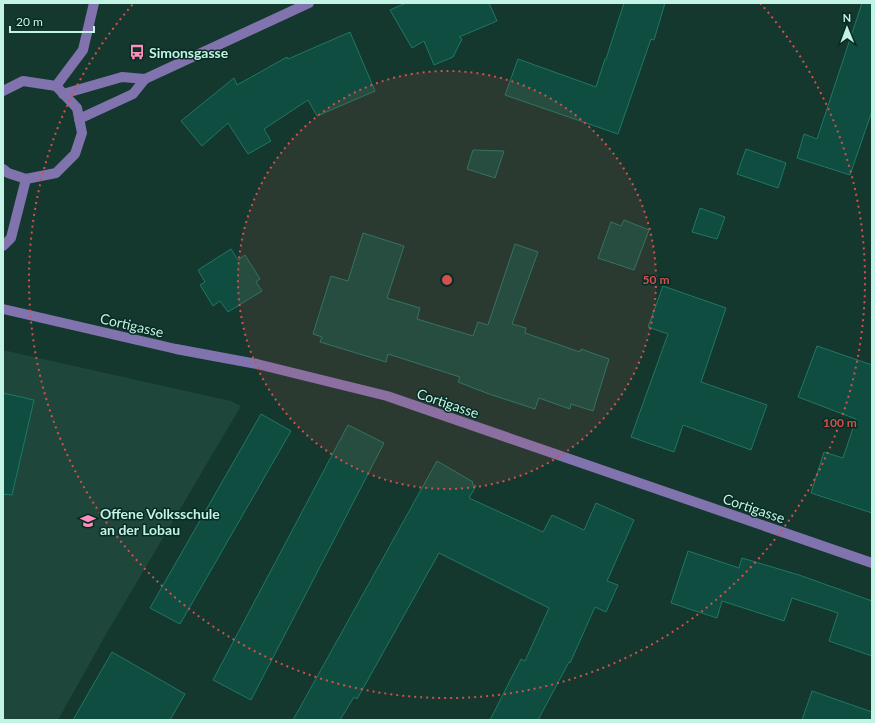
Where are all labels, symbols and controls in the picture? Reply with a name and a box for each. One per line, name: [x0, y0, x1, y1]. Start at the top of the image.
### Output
scale bar: [10, 8, 94, 34]
north arrow: [827, 8, 867, 48]
text: N: [842, 11, 851, 24]
text: 20 m: [16, 14, 43, 29]
bus stop icon: Simonsgasse: [128, 43, 146, 61]
place label: Simonsgasse: [149, 44, 229, 61]
text: 50 m: [643, 272, 669, 287]
centre of rings: [440, 273, 454, 287]
street label: Cortigasse: [99, 309, 165, 341]
street label: Cortigasse: [415, 384, 481, 422]
text: 100 m: [823, 415, 857, 430]
street label: Cortigasse: [721, 489, 787, 527]
place label: Offene Volksschule an der Lobau: [100, 505, 220, 538]
school or university icon: Offene Volksschule an der Lobau: [79, 512, 97, 530]

